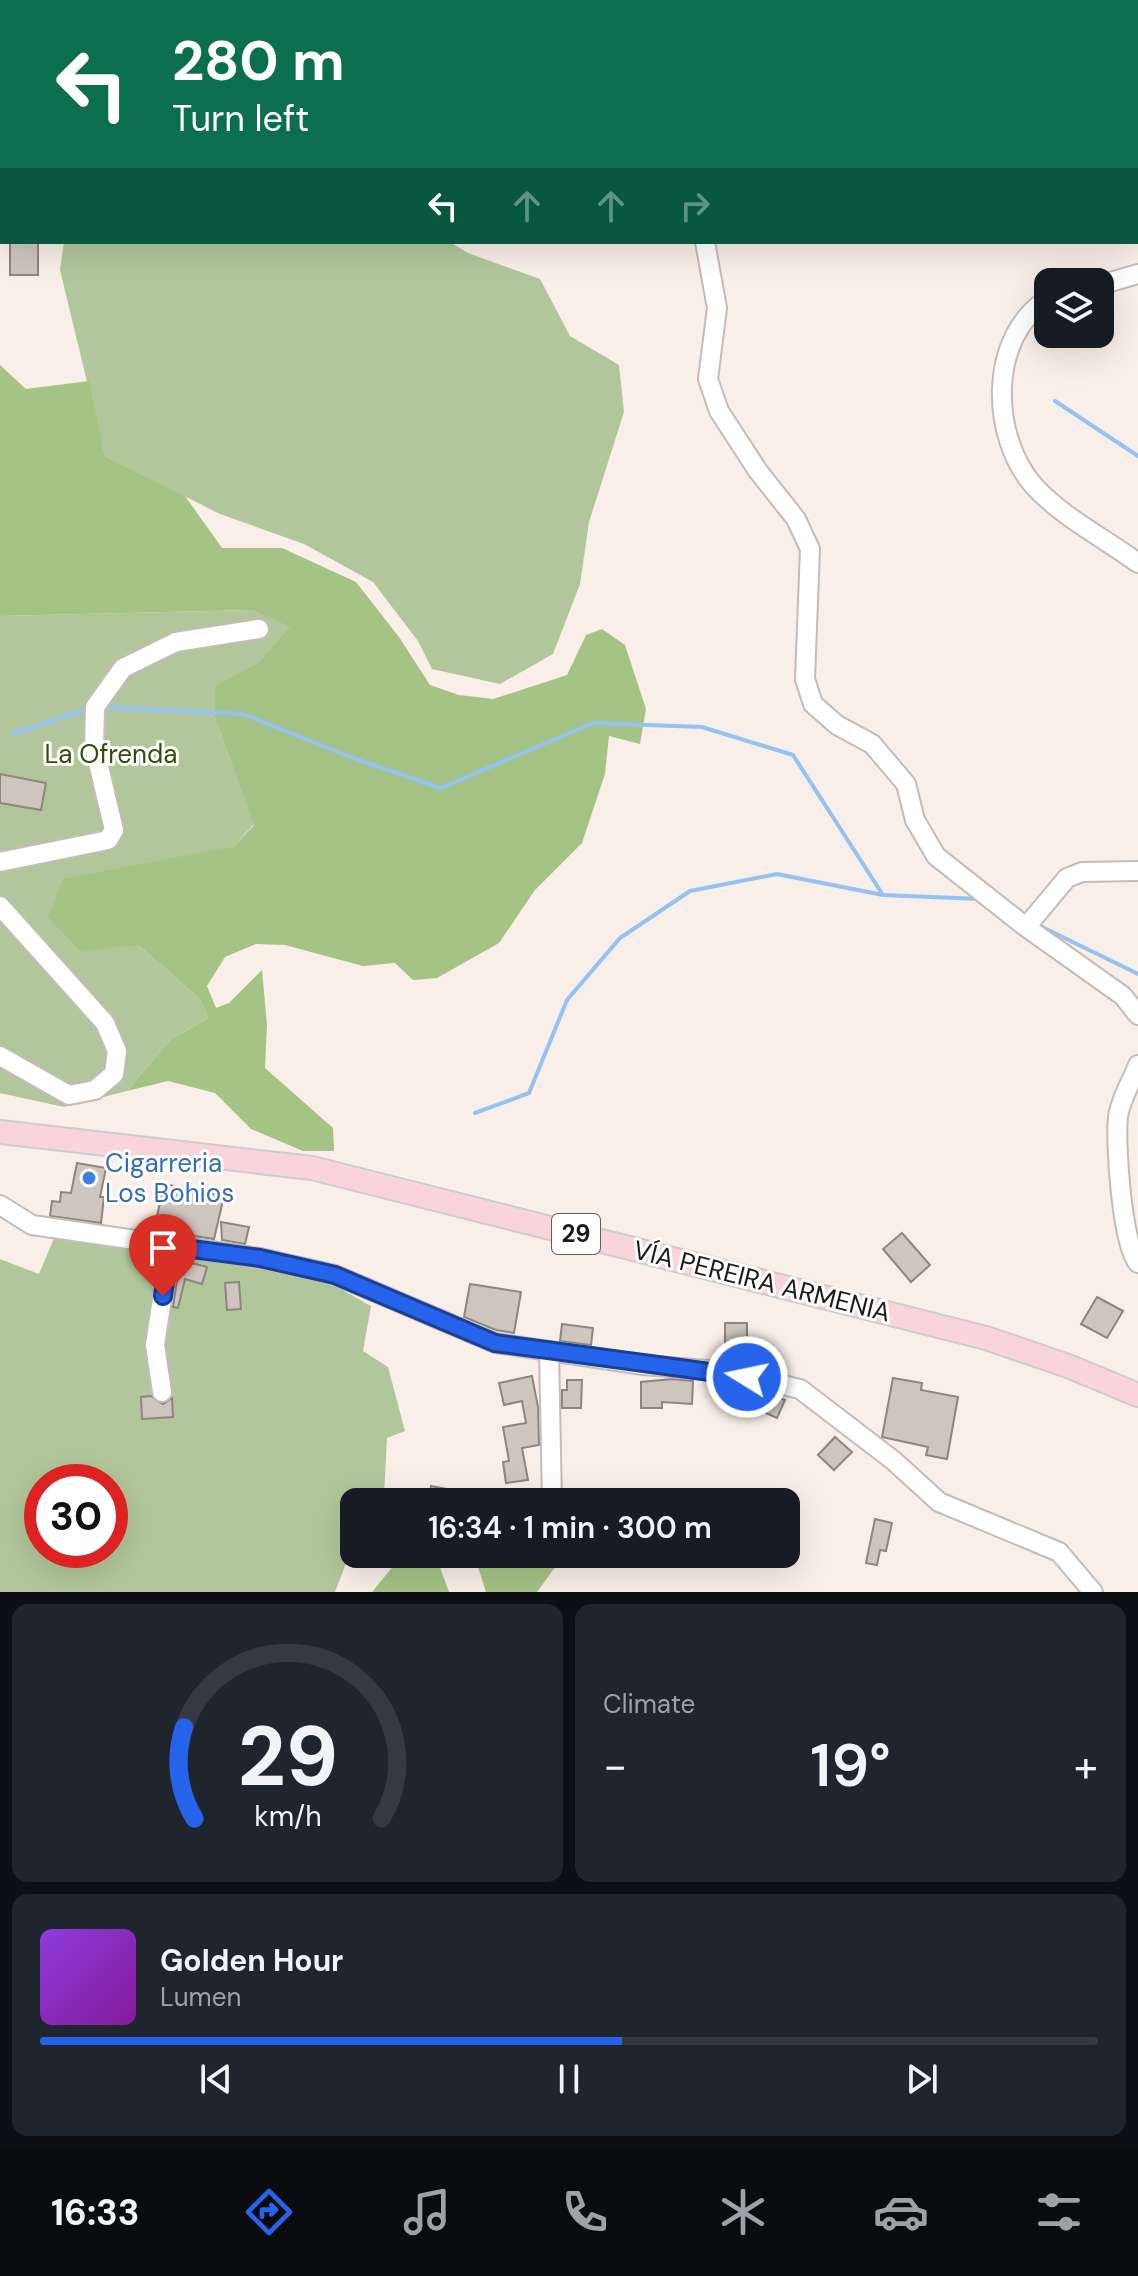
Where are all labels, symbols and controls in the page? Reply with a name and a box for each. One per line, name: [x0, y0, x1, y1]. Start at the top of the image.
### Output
text: 280 m: [172, 24, 345, 97]
icon: left: [40, 32, 144, 136]
text: Turn left: [172, 95, 309, 142]
icon: left: [421, 184, 465, 228]
icon: ahead: [505, 184, 549, 228]
icon: ahead: [589, 184, 633, 228]
icon: right: [673, 184, 717, 228]
map controls: [1034, 268, 1114, 348]
button: layers: [1034, 268, 1114, 348]
park label: La Ofrenda: [45, 737, 178, 771]
place label: Cigarreria Los Bohios: [105, 1146, 234, 1210]
marker: Cigarreria Los Bohios: [80, 1169, 98, 1187]
pin: [129, 1214, 197, 1296]
road number: 29: [552, 1214, 600, 1254]
icon: arrive: [141, 1226, 185, 1270]
street label: VÍA PEREIRA ARMENIA: [630, 1233, 894, 1329]
position arrow: [705, 1335, 789, 1419]
speed limit sign: 30: [24, 1464, 128, 1568]
text: 16:34 · 1 min · 300 m: [428, 1508, 712, 1547]
text: Climate: [603, 1687, 695, 1721]
text: 29: [237, 1702, 338, 1811]
text: 19°: [810, 1726, 891, 1805]
text: −: [603, 1737, 627, 1795]
text: +: [1074, 1737, 1098, 1795]
text: km/h: [254, 1798, 321, 1835]
text: Golden Hour: [160, 1941, 343, 1980]
text: Lumen: [160, 1980, 241, 2014]
icon: previous: [194, 2057, 238, 2101]
icon: pause: [547, 2057, 591, 2101]
icon: next: [900, 2057, 944, 2101]
icon: directions: [241, 2184, 297, 2240]
icon: music: [399, 2184, 455, 2240]
icon: phone: [557, 2184, 613, 2240]
icon: climate: [715, 2184, 771, 2240]
icon: car: [873, 2184, 929, 2240]
icon: filters: [1031, 2184, 1087, 2240]
text: 16:33: [51, 2189, 139, 2236]

